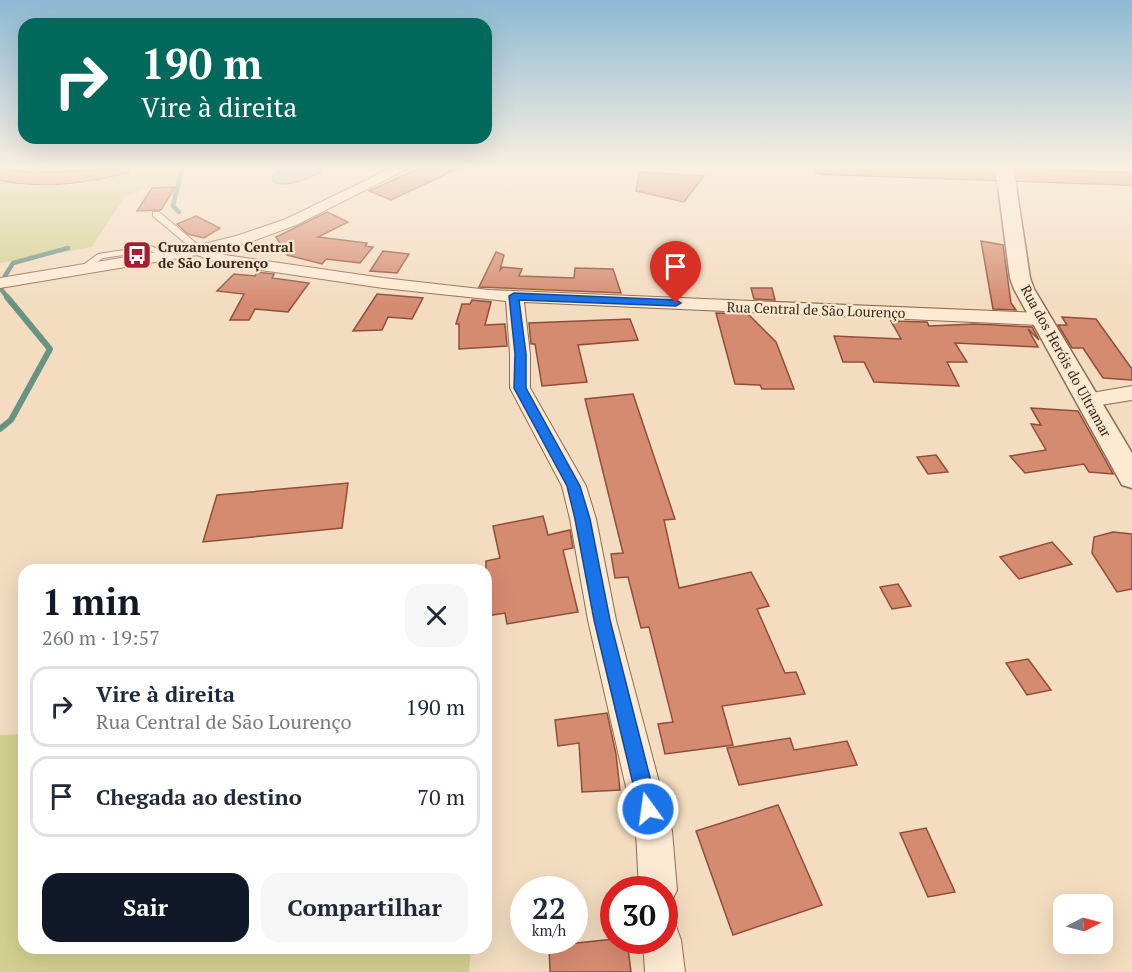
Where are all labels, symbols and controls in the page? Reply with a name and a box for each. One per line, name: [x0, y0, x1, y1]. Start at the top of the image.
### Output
text: 190 m: [141, 35, 262, 91]
icon: right: [42, 42, 120, 120]
text: Vire à direita: [141, 89, 297, 125]
place label: Cruzamento Central de São Lourenço: [158, 237, 294, 272]
bus stop icon: Cruzamento Central de São Lourenço: [121, 239, 153, 271]
pin: [650, 241, 701, 303]
icon: arrive: [659, 250, 692, 283]
street label: Rua dos Heróis do Ultramar: [1017, 281, 1117, 441]
street label: Rua Central de São Lourenço: [726, 297, 906, 322]
text: 1 min: [42, 578, 140, 625]
button: close: [405, 584, 468, 647]
text: 260 m · 19:57: [42, 624, 160, 651]
text: Vire à direita: [96, 679, 235, 708]
icon: right: [45, 690, 78, 723]
text: 190 m: [405, 692, 465, 721]
text: Rua Central de São Lourenço: [96, 708, 352, 735]
position arrow: [616, 777, 680, 841]
icon: arrive: [45, 780, 78, 813]
text: Chegada ao destino: [96, 782, 302, 811]
text: 70 m: [417, 782, 465, 811]
button: Sair: [42, 873, 249, 942]
button: Compartilhar: [261, 873, 468, 942]
speed limit sign: 30: [600, 876, 678, 954]
text: 22: [532, 888, 566, 928]
north arrow: [1053, 894, 1113, 954]
map controls: [1053, 894, 1113, 954]
text: km/h: [532, 920, 566, 940]

